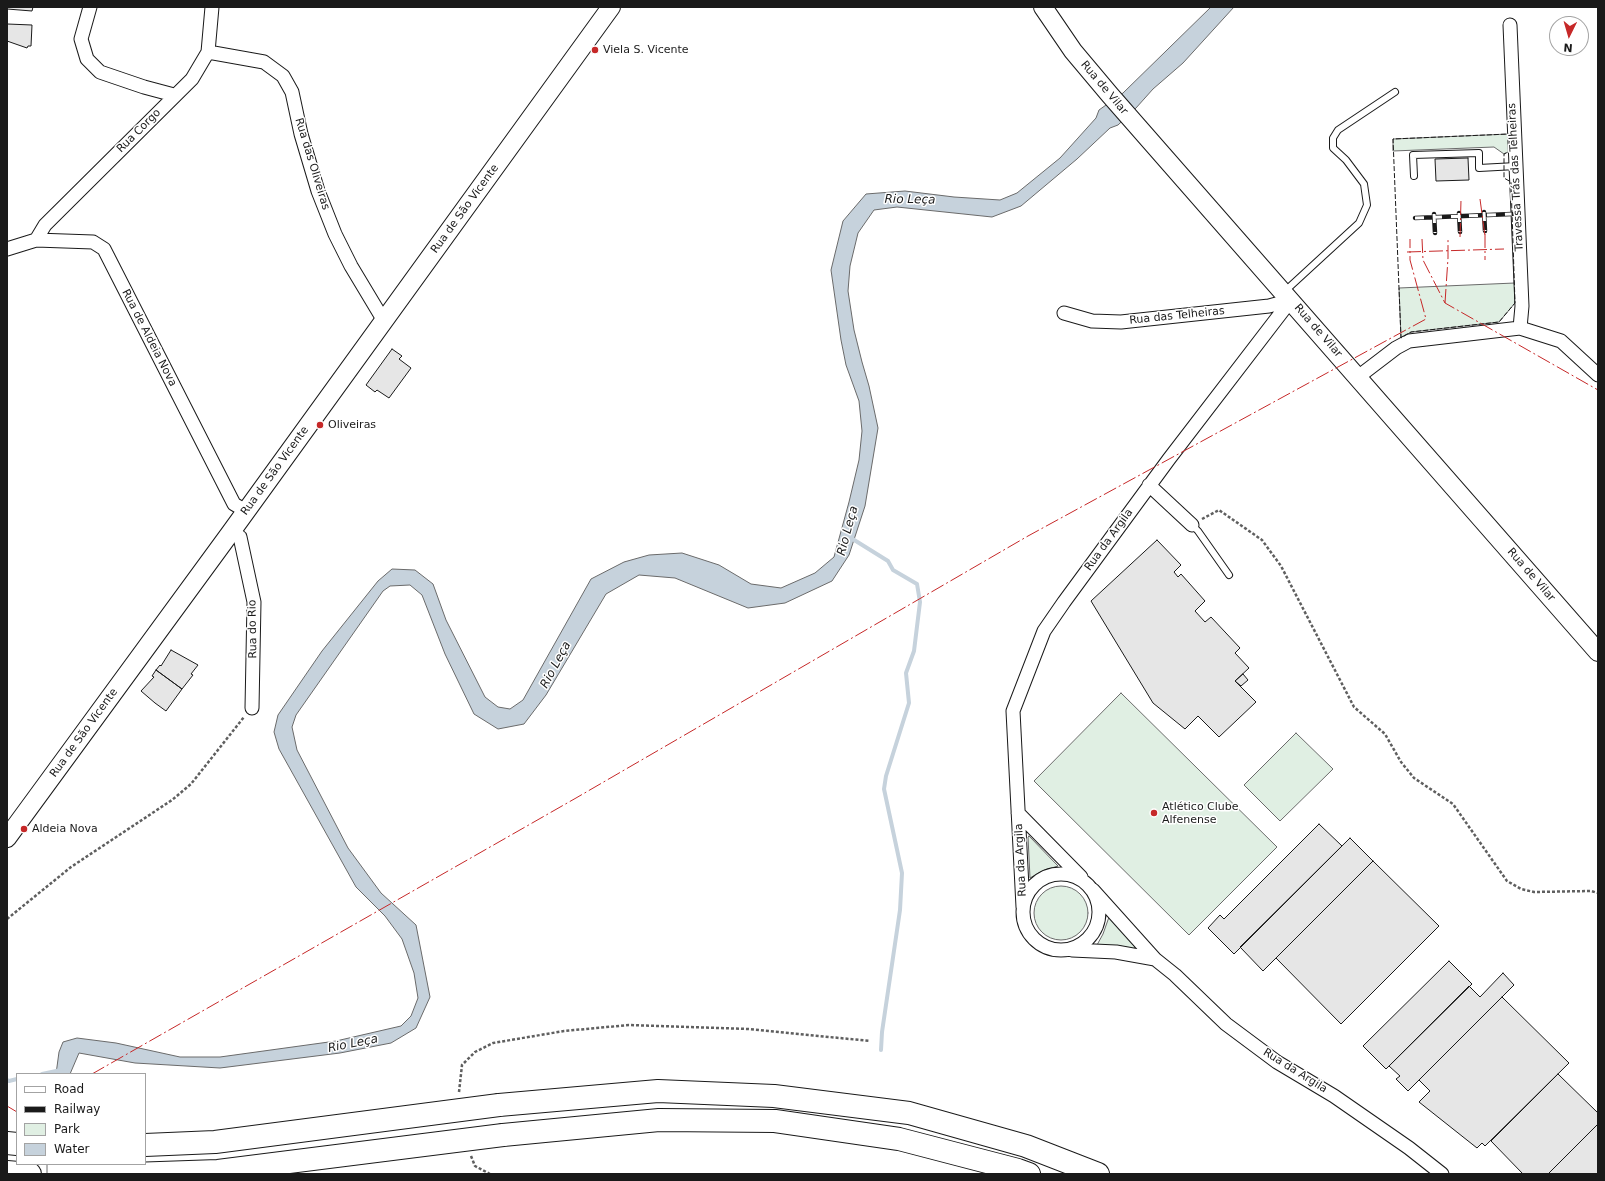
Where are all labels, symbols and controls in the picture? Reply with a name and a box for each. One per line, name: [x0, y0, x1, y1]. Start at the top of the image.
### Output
north arrow: [1549, 16, 1589, 56]
text: N: [1563, 41, 1573, 54]
place label: Viela S. Vicente: [603, 43, 689, 57]
marker: Viela S. Vicente: [590, 45, 600, 55]
street label: Rua de Vilar: [1078, 58, 1130, 118]
street label: Travessa Trás das Telheiras: [1506, 103, 1526, 251]
street label: Rua Corgo: [114, 106, 164, 156]
street label: Rua das Oliveiras: [292, 116, 332, 212]
street label: Rua de São Vicente: [428, 162, 502, 256]
water label: Rio Leça: [884, 192, 936, 208]
street label: Rua de Aldeia Nova: [119, 287, 179, 389]
street label: Rua de Vilar: [1291, 302, 1345, 360]
street label: Rua das Telheiras: [1129, 304, 1225, 328]
place label: Oliveiras: [328, 418, 376, 432]
marker: Oliveiras: [315, 420, 325, 430]
street label: Rua de São Vicente: [238, 424, 312, 518]
water label: Rio Leça: [834, 505, 862, 557]
street label: Rua da Argila: [1082, 506, 1136, 574]
street label: Rua de Vilar: [1504, 546, 1558, 604]
street label: Rua do Rio: [246, 599, 260, 659]
water label: Rio Leça: [538, 639, 574, 691]
street label: Rua de São Vicente: [47, 686, 121, 780]
place label: Atlético Clube Alfenense: [1162, 800, 1239, 826]
marker: Atlético Clube Alfenense: [1149, 808, 1159, 818]
place label: Aldeia Nova: [32, 822, 98, 836]
street label: Rua da Argila: [1012, 823, 1030, 897]
marker: Aldeia Nova: [19, 824, 29, 834]
water label: Rio Leça: [327, 1032, 379, 1056]
street label: Rua da Argila: [1260, 1046, 1330, 1096]
legend: [16, 1073, 146, 1165]
text: Road: [54, 1082, 84, 1096]
text: Railway: [54, 1102, 100, 1116]
text: Park: [54, 1122, 80, 1136]
text: Water: [54, 1142, 89, 1156]

